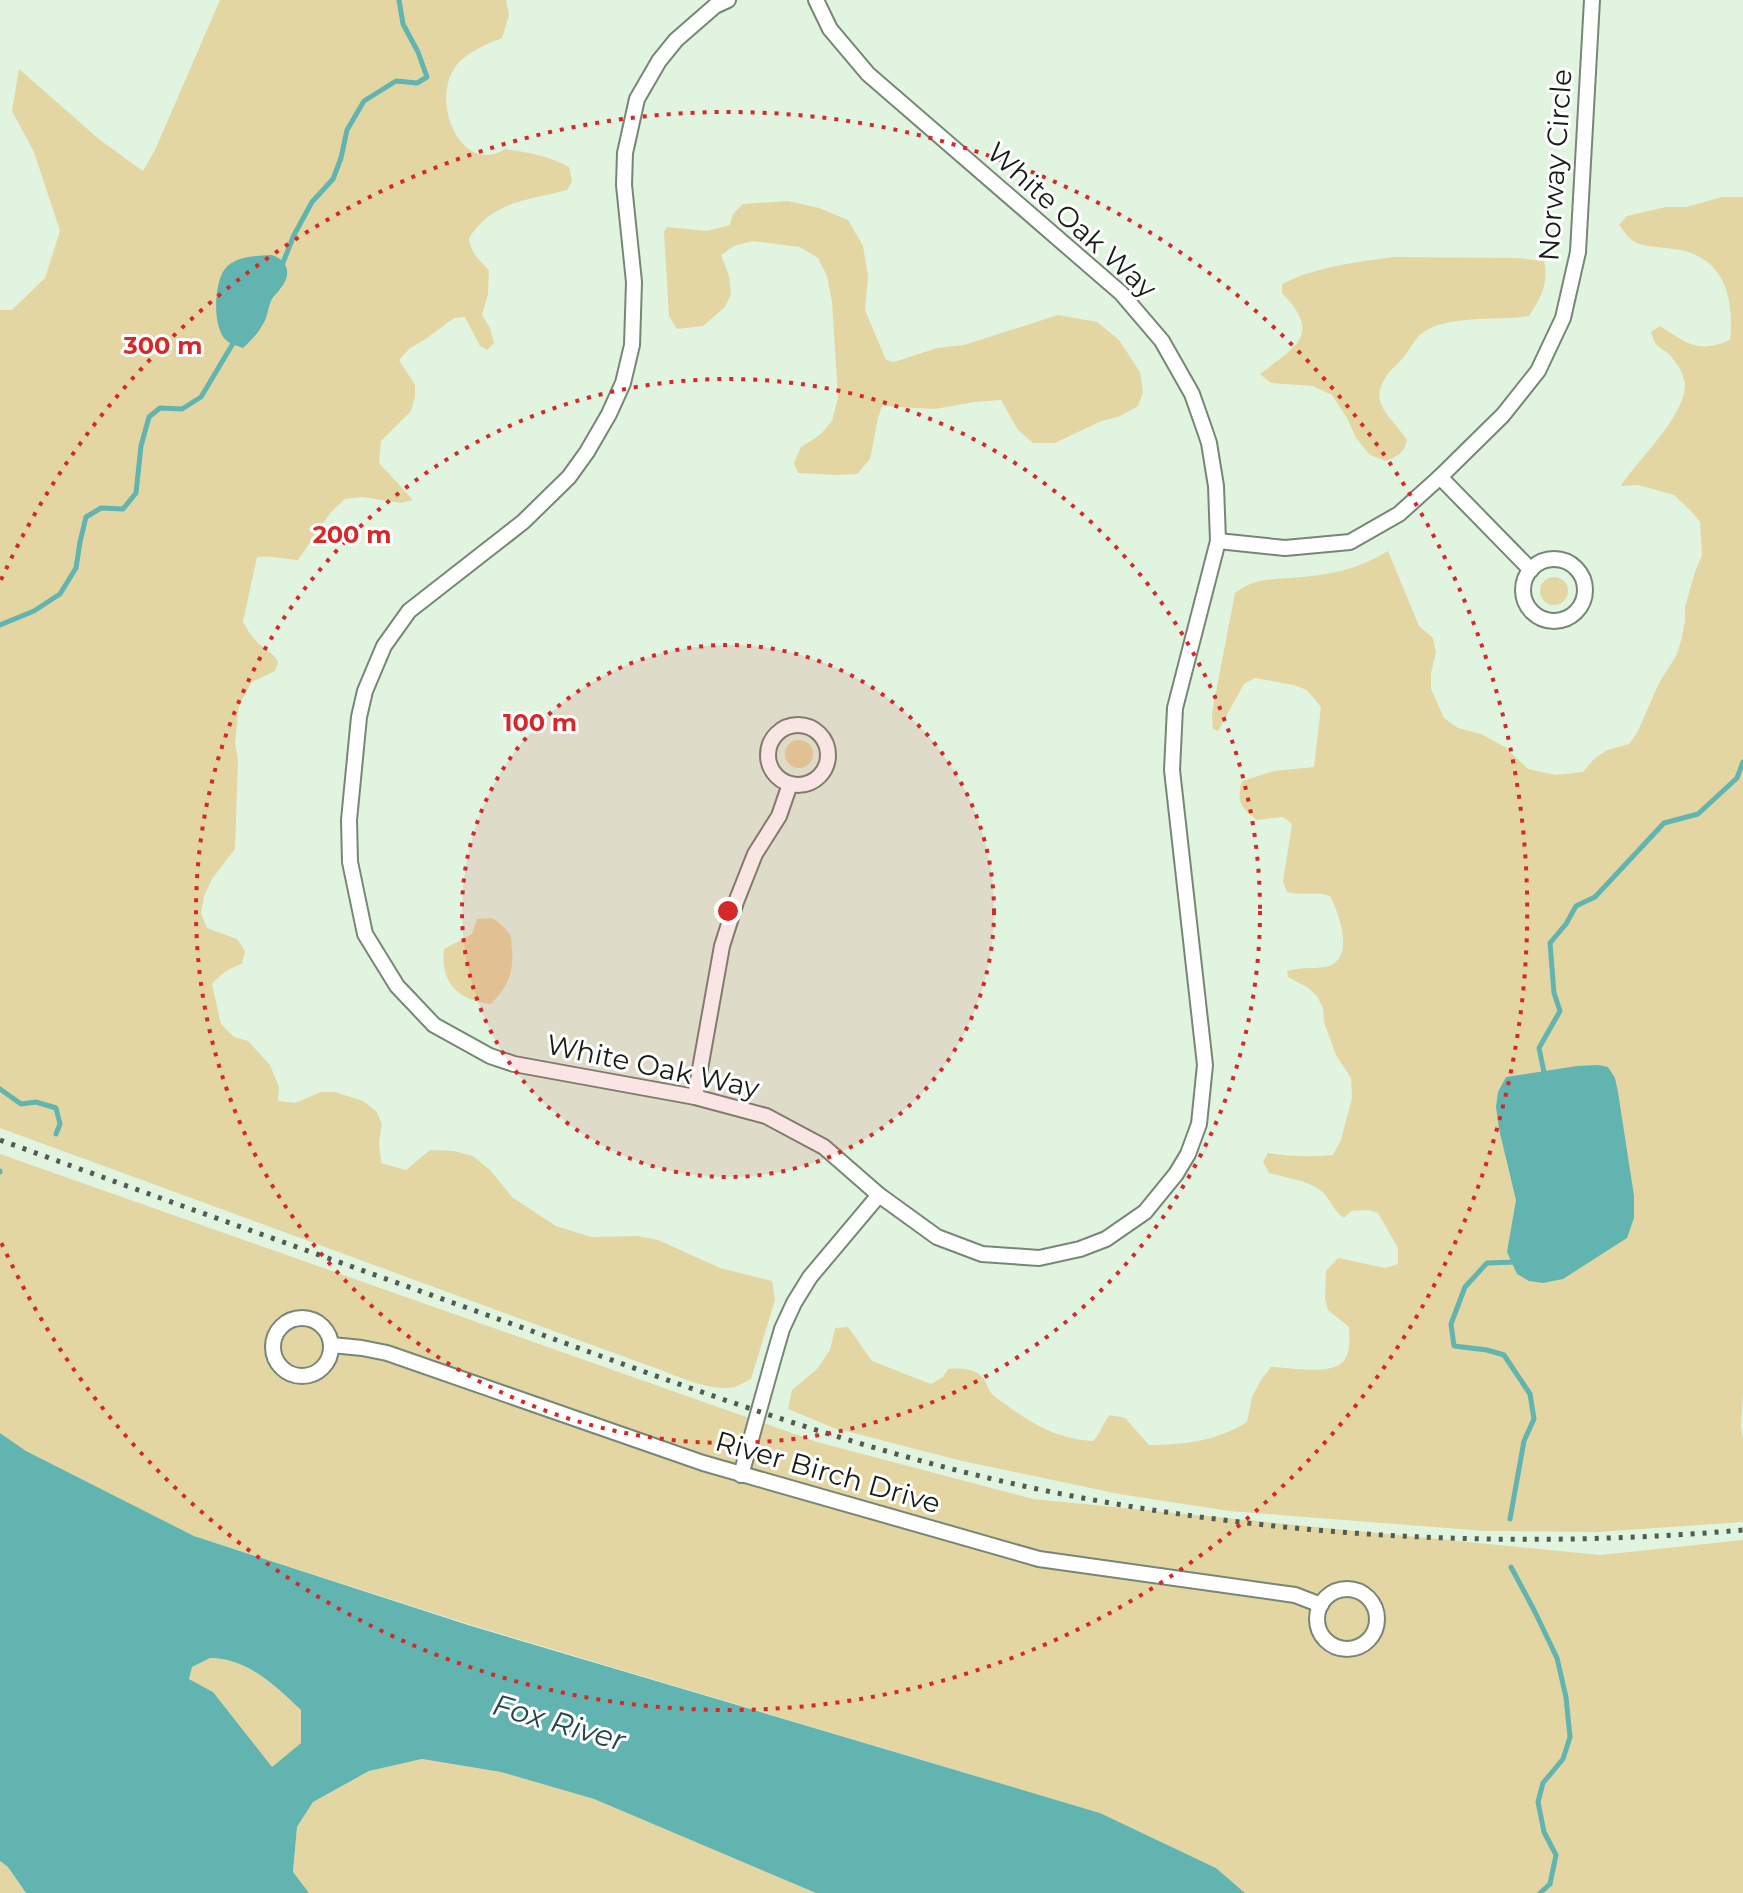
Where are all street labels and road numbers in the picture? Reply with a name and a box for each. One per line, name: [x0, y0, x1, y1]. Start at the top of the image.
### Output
street label: Norway Circle: [1531, 68, 1579, 262]
street label: White Oak Way: [980, 135, 1165, 306]
street label: White Oak Way: [543, 1027, 763, 1105]
street label: River Birch Drive: [711, 1424, 945, 1520]

